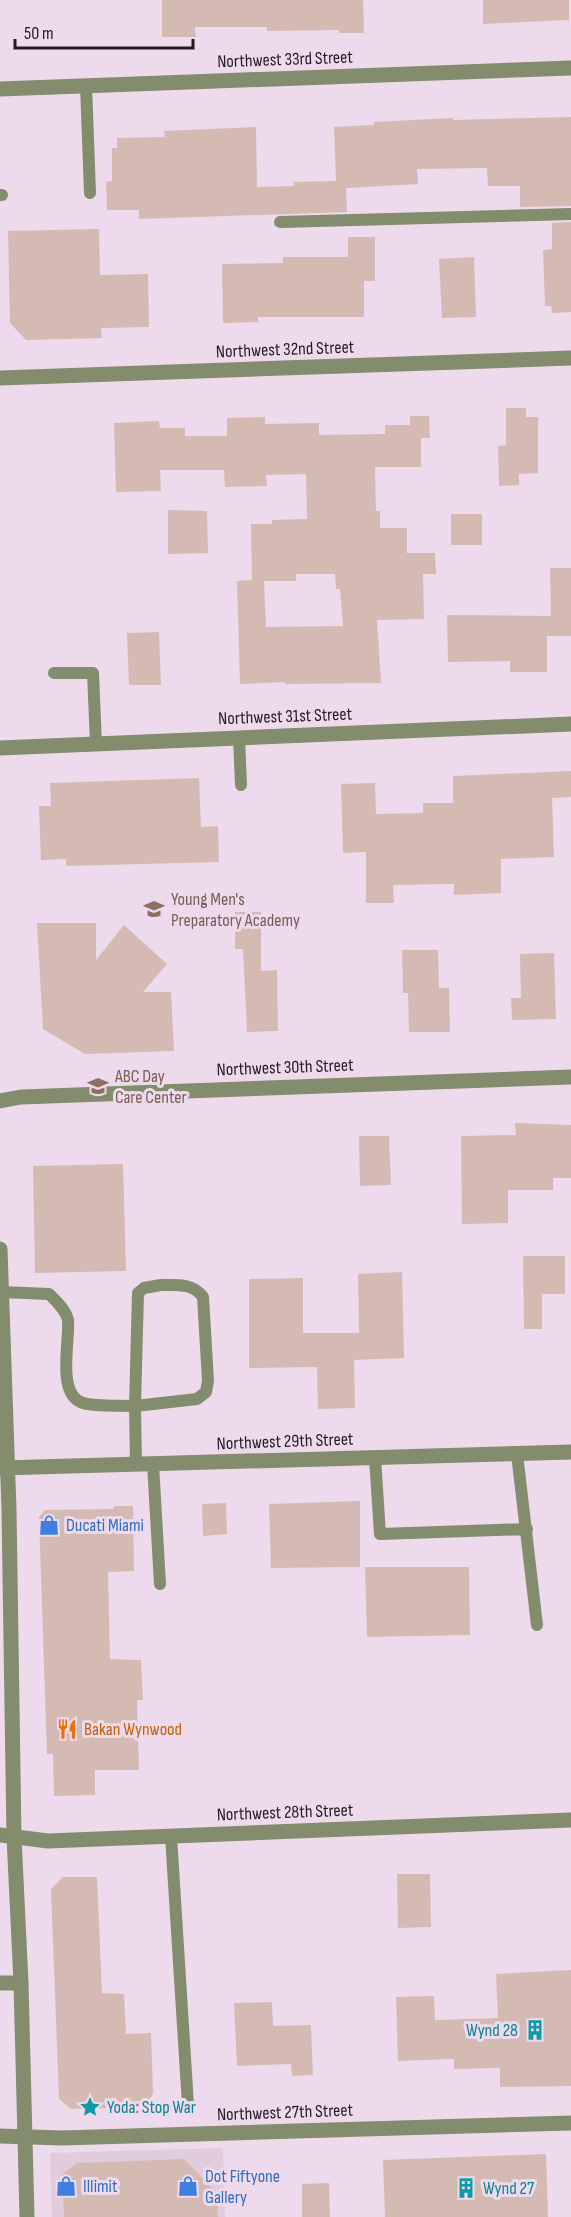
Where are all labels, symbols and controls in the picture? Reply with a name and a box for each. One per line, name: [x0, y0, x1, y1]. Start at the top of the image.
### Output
scale bar: [15, 12, 194, 50]
text: 50 m: [24, 23, 54, 44]
street label: Northwest 33rd Street: [217, 47, 354, 72]
street label: Northwest 32nd Street: [216, 337, 355, 362]
street label: Northwest 31st Street: [218, 704, 353, 729]
place label: Young Men's Preparatory Academy: [171, 889, 300, 931]
school or university icon: Young Men's Preparatory Academy: [142, 897, 166, 921]
street label: Northwest 30th Street: [216, 1055, 354, 1080]
place label: ABC Day Care Center: [114, 1066, 187, 1108]
school or university icon: ABC Day Care Center: [86, 1074, 110, 1098]
street label: Northwest 29th Street: [216, 1429, 354, 1454]
shop icon: Ducati Miami: [37, 1513, 61, 1537]
place label: Ducati Miami: [66, 1515, 144, 1536]
restaurant icon: Bakan Wynwood: [55, 1717, 79, 1741]
place label: Bakan Wynwood: [84, 1719, 182, 1740]
street label: Northwest 28th Street: [216, 1800, 354, 1825]
building icon: Wynd 28: [523, 2018, 547, 2042]
place label: Wynd 28: [466, 2020, 518, 2041]
place icon: Yoda: Stop War: [78, 2095, 102, 2119]
place label: Yoda: Stop War: [107, 2097, 196, 2118]
street label: Northwest 27th Street: [217, 2100, 354, 2125]
place label: Dot Fiftyone Gallery: [205, 2166, 280, 2208]
shop icon: Illimit: [54, 2174, 78, 2198]
shop icon: Dot Fiftyone Gallery: [176, 2174, 200, 2198]
place label: Illimit: [83, 2176, 118, 2197]
building icon: Wynd 27: [454, 2176, 478, 2200]
place label: Wynd 27: [483, 2178, 535, 2199]

